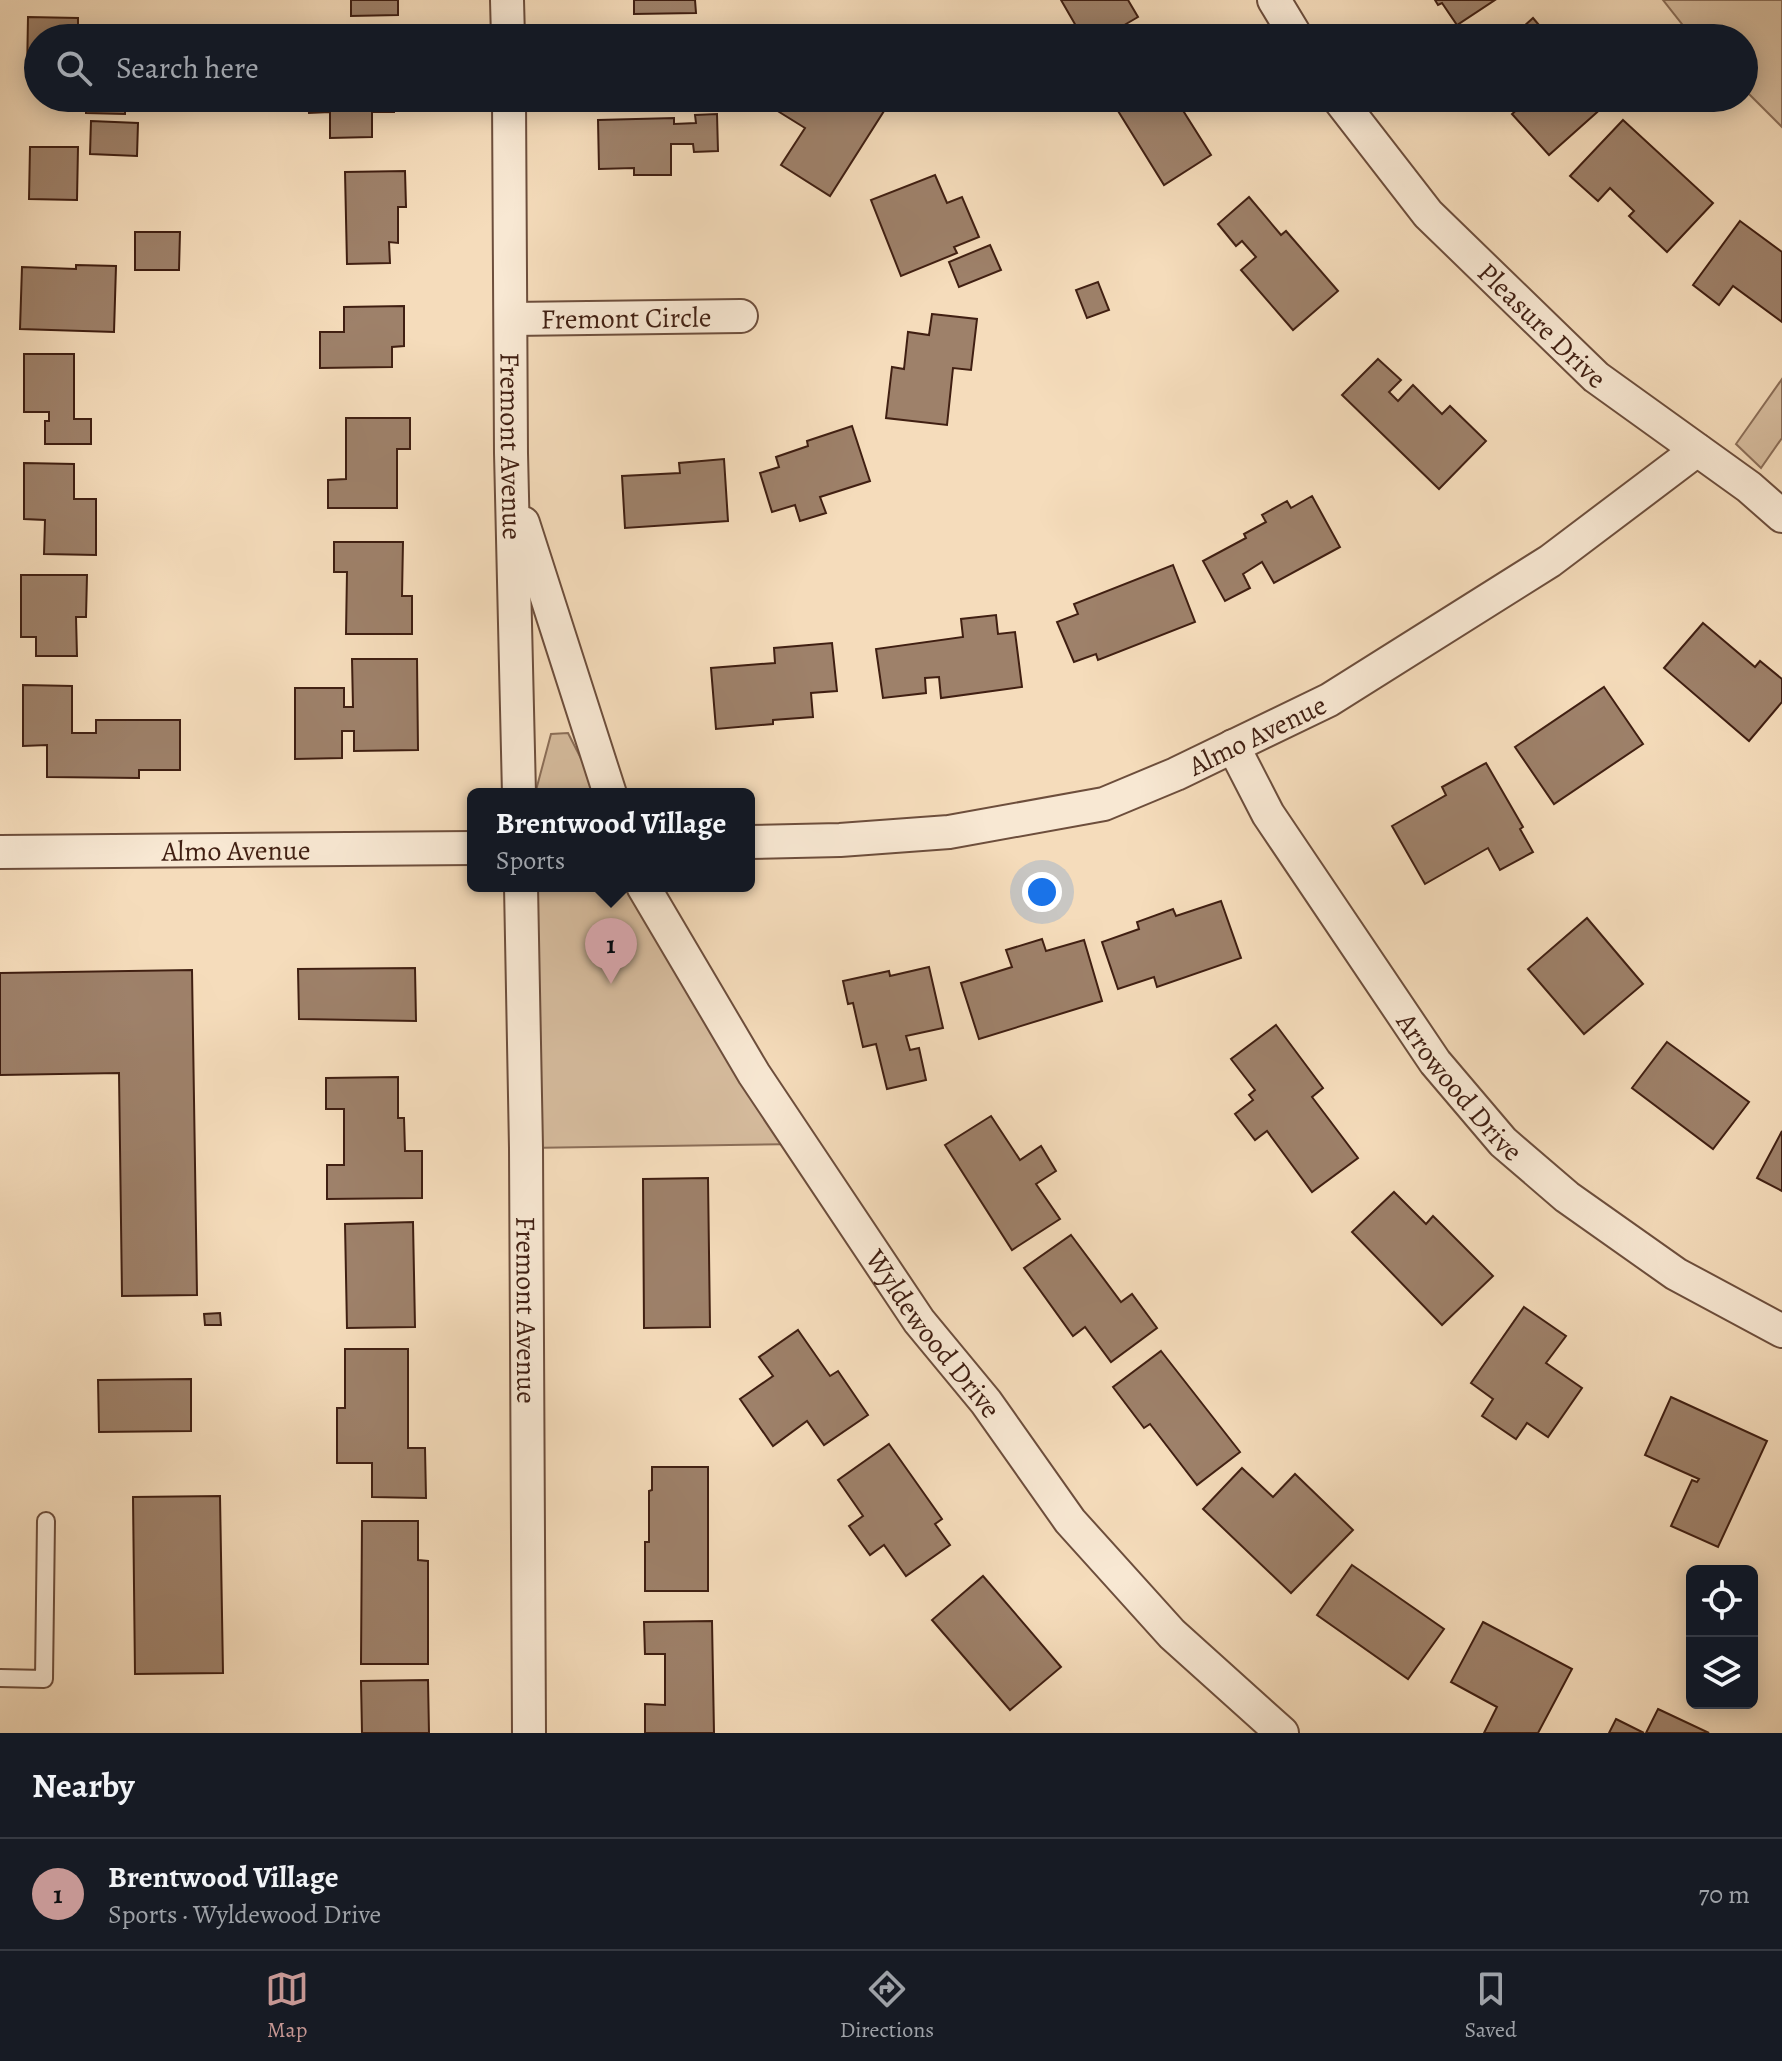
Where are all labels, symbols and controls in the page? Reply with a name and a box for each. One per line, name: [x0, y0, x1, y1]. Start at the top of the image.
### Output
search box: [24, 24, 1758, 112]
icon: search: [52, 46, 96, 90]
text: Search here: [116, 48, 259, 88]
street label: Pleasure Drive: [1469, 254, 1613, 398]
street label: Fremont Circle: [540, 298, 712, 339]
street label: Fremont Avenue: [490, 352, 531, 540]
street label: Almo Avenue: [1181, 686, 1333, 786]
popup: [467, 788, 755, 892]
text: Brentwood Village: [496, 803, 726, 843]
street label: Almo Avenue: [160, 831, 311, 871]
text: Sports: [496, 843, 565, 878]
your location: [1022, 872, 1062, 912]
pin: 1: [585, 918, 637, 984]
street label: Arrowood Drive: [1387, 1005, 1530, 1170]
street label: Fremont Avenue: [506, 1216, 545, 1404]
street label: Wyldewood Drive: [856, 1241, 1009, 1426]
map controls: [1686, 1565, 1758, 1709]
button: locate: [1686, 1565, 1758, 1637]
button: layers: [1686, 1637, 1758, 1709]
text: Nearby: [32, 1762, 135, 1809]
text: Brentwood Village: [108, 1857, 339, 1897]
text: 1: [53, 1877, 63, 1912]
text: 70 m: [1698, 1877, 1750, 1912]
text: Sports · Wyldewood Drive: [108, 1897, 381, 1932]
tab: Map: [265, 1967, 309, 2045]
tab: Directions: [840, 1967, 934, 2045]
tab: Saved: [1465, 1967, 1517, 2045]

